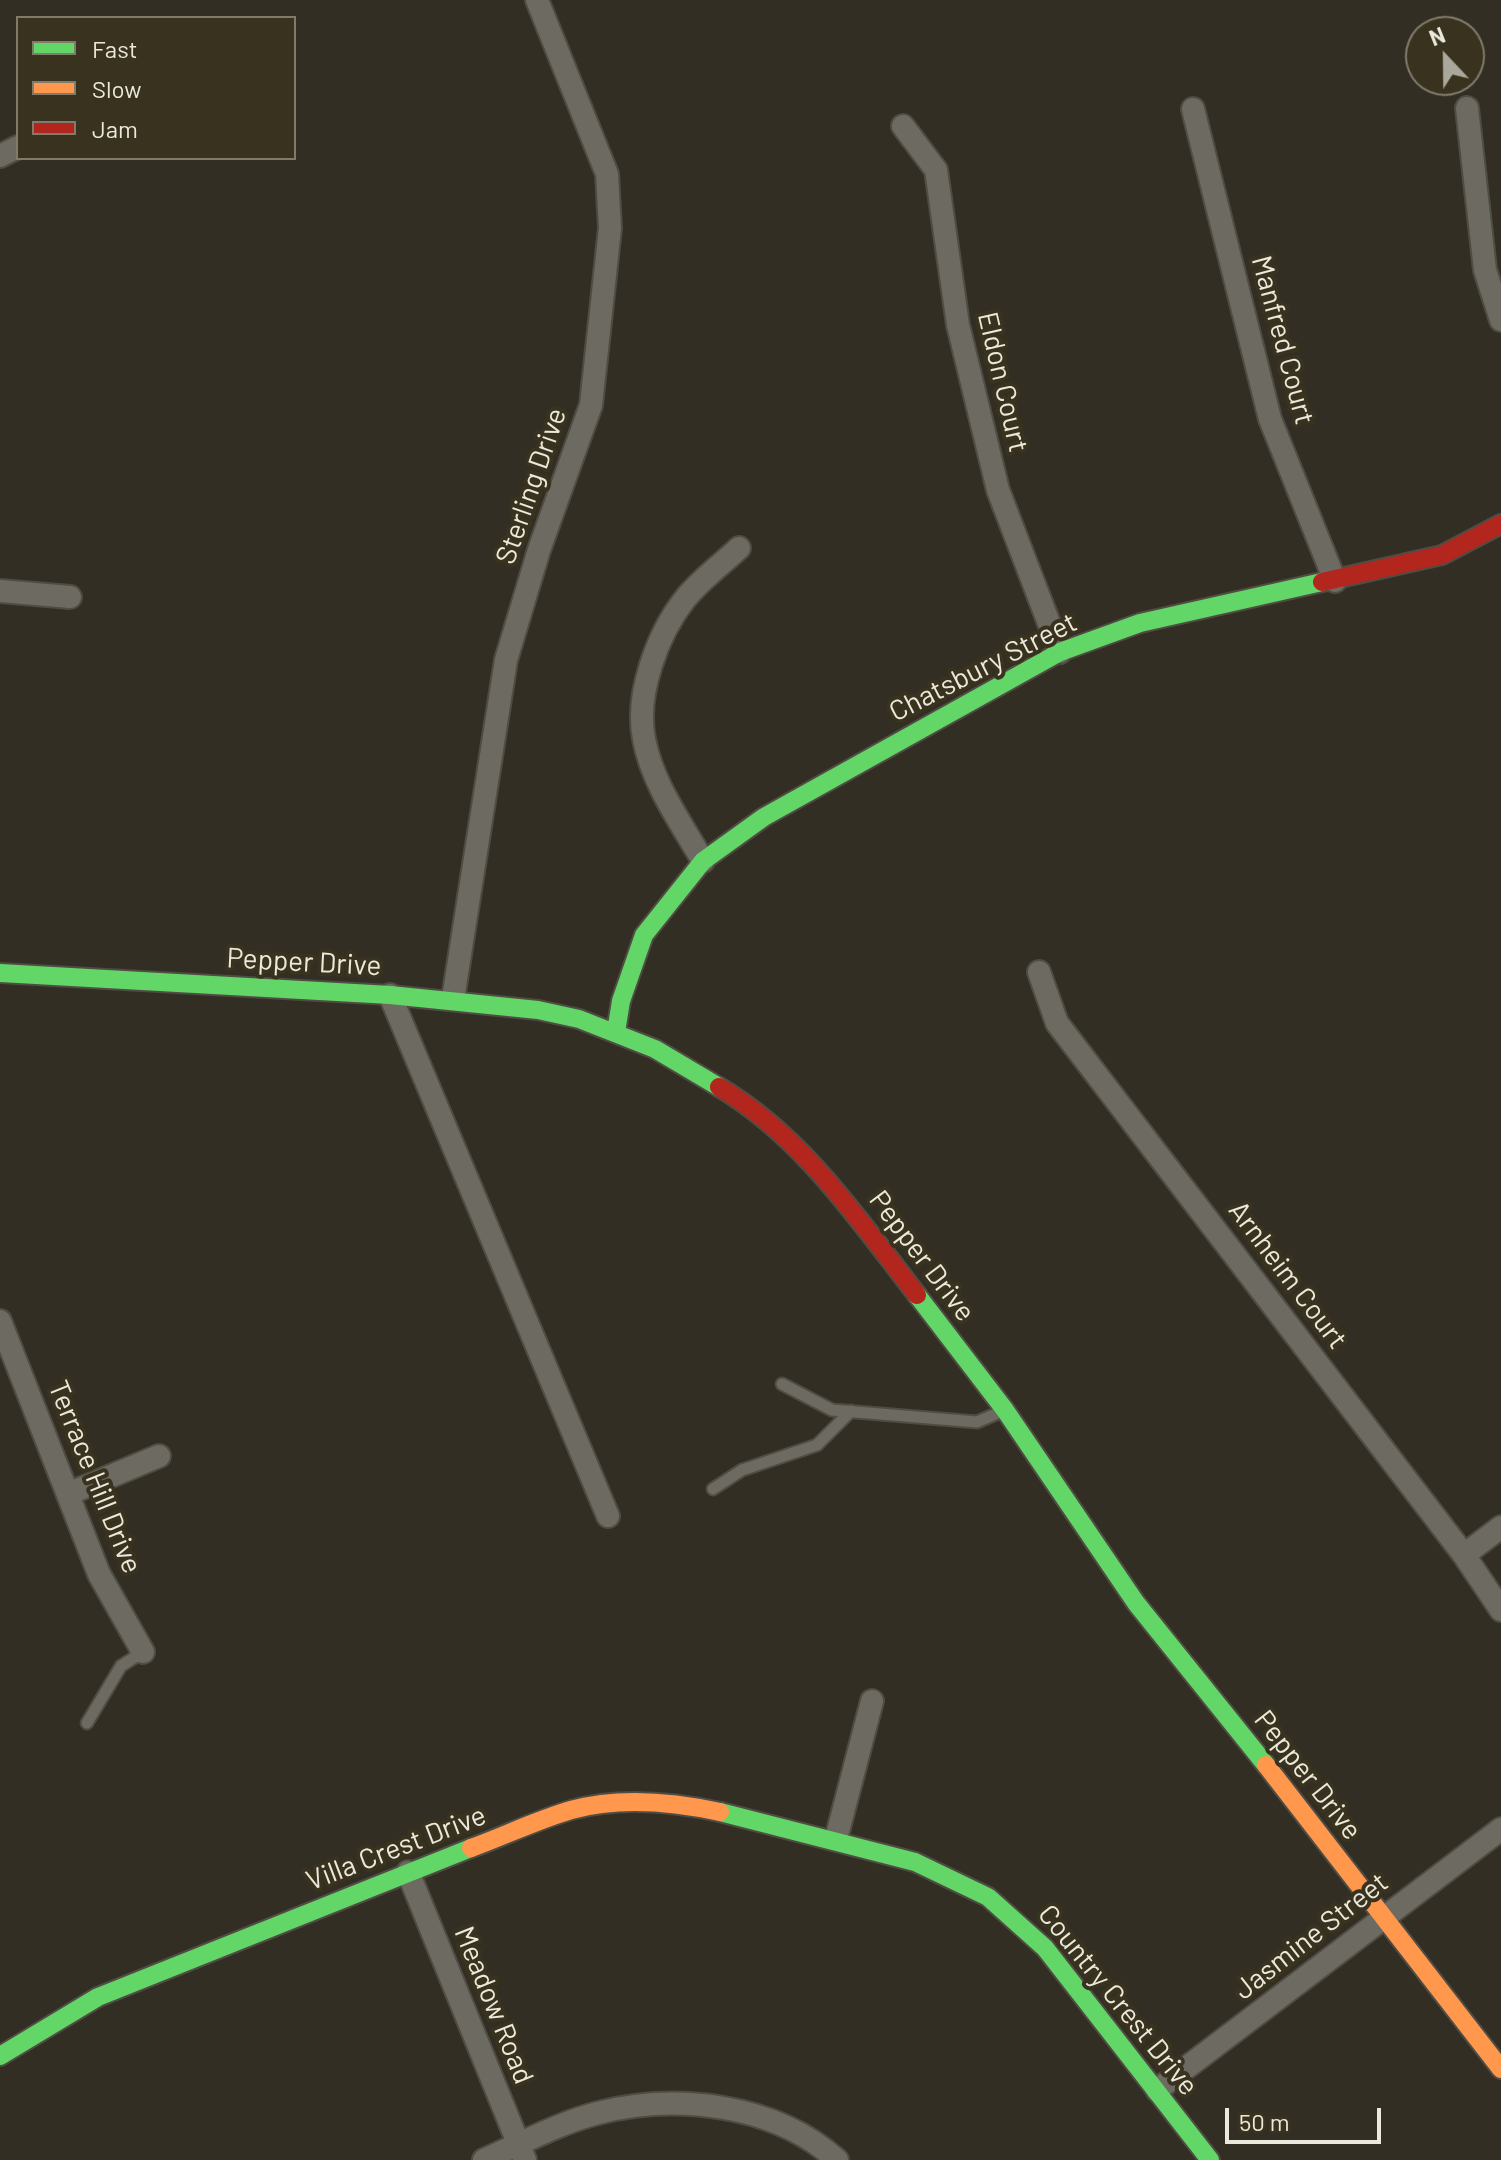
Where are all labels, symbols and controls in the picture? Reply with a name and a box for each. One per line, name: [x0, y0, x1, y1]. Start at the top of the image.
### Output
legend: [16, 16, 296, 160]
north arrow: [1405, 16, 1485, 96]
text: N: [1425, 21, 1448, 50]
text: Fast: [92, 34, 137, 63]
text: Slow: [92, 74, 141, 103]
text: Jam: [92, 114, 138, 143]
street label: Manfred Court: [1244, 252, 1322, 428]
street label: Eldon Court: [971, 309, 1035, 455]
street label: Sterling Drive: [489, 404, 573, 568]
street label: Chatsbury Street: [884, 605, 1082, 729]
street label: Pepper Drive: [226, 941, 382, 983]
street label: Pepper Drive: [862, 1184, 982, 1328]
street label: Arnheim Court: [1222, 1195, 1354, 1355]
street label: Terrace Hill Drive: [41, 1376, 149, 1578]
street label: Pepper Drive: [1247, 1704, 1369, 1846]
street label: Villa Crest Drive: [301, 1798, 491, 1898]
street label: Jasmine Street: [1227, 1865, 1395, 2007]
street label: Country Crest Drive: [1031, 1898, 1205, 2102]
street label: Meadow Road: [447, 1921, 541, 2089]
scale bar: [1229, 2092, 1385, 2142]
text: 50 m: [1239, 2107, 1290, 2136]

